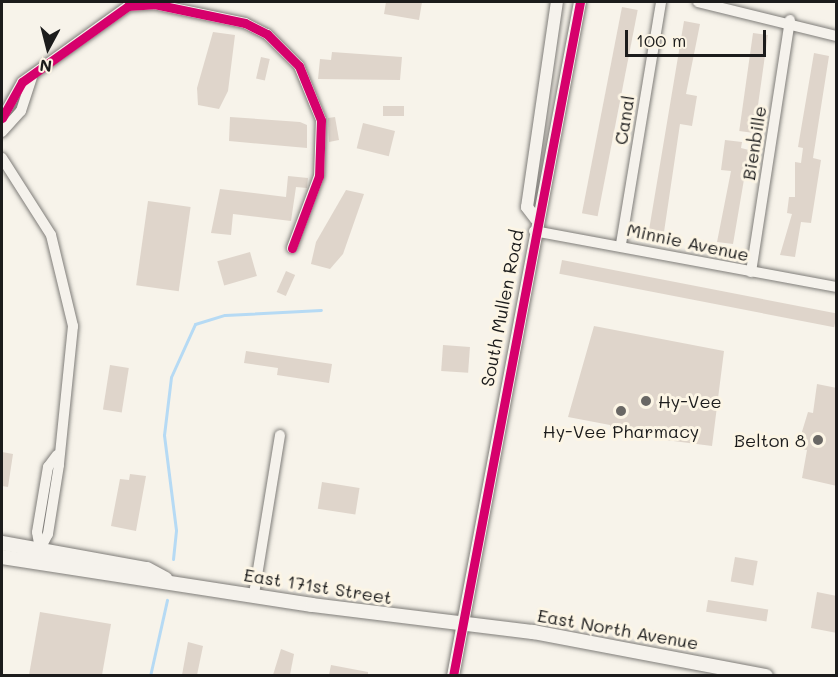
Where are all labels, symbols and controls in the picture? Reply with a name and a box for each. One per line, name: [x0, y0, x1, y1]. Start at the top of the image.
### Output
north arrow: [18, 18, 78, 78]
scale bar: [628, 18, 769, 56]
text: 100 m: [636, 28, 686, 52]
text: N: [38, 55, 53, 78]
street label: Canal: [609, 94, 639, 146]
street label: Bienbille: [737, 104, 771, 182]
street label: Minnie Avenue: [625, 218, 751, 266]
street label: South Mullen Road: [476, 228, 528, 388]
place label: Hy-Vee: [658, 390, 722, 412]
marker: Hy-Vee: [639, 394, 653, 408]
marker: Hy-Vee Pharmacy: [614, 404, 628, 418]
place label: Hy-Vee Pharmacy: [543, 420, 699, 442]
place label: Belton 8: [734, 429, 806, 451]
marker: Belton 8: [811, 433, 825, 447]
street label: East 171st Street: [242, 564, 394, 608]
street label: East North Avenue: [536, 604, 700, 654]

